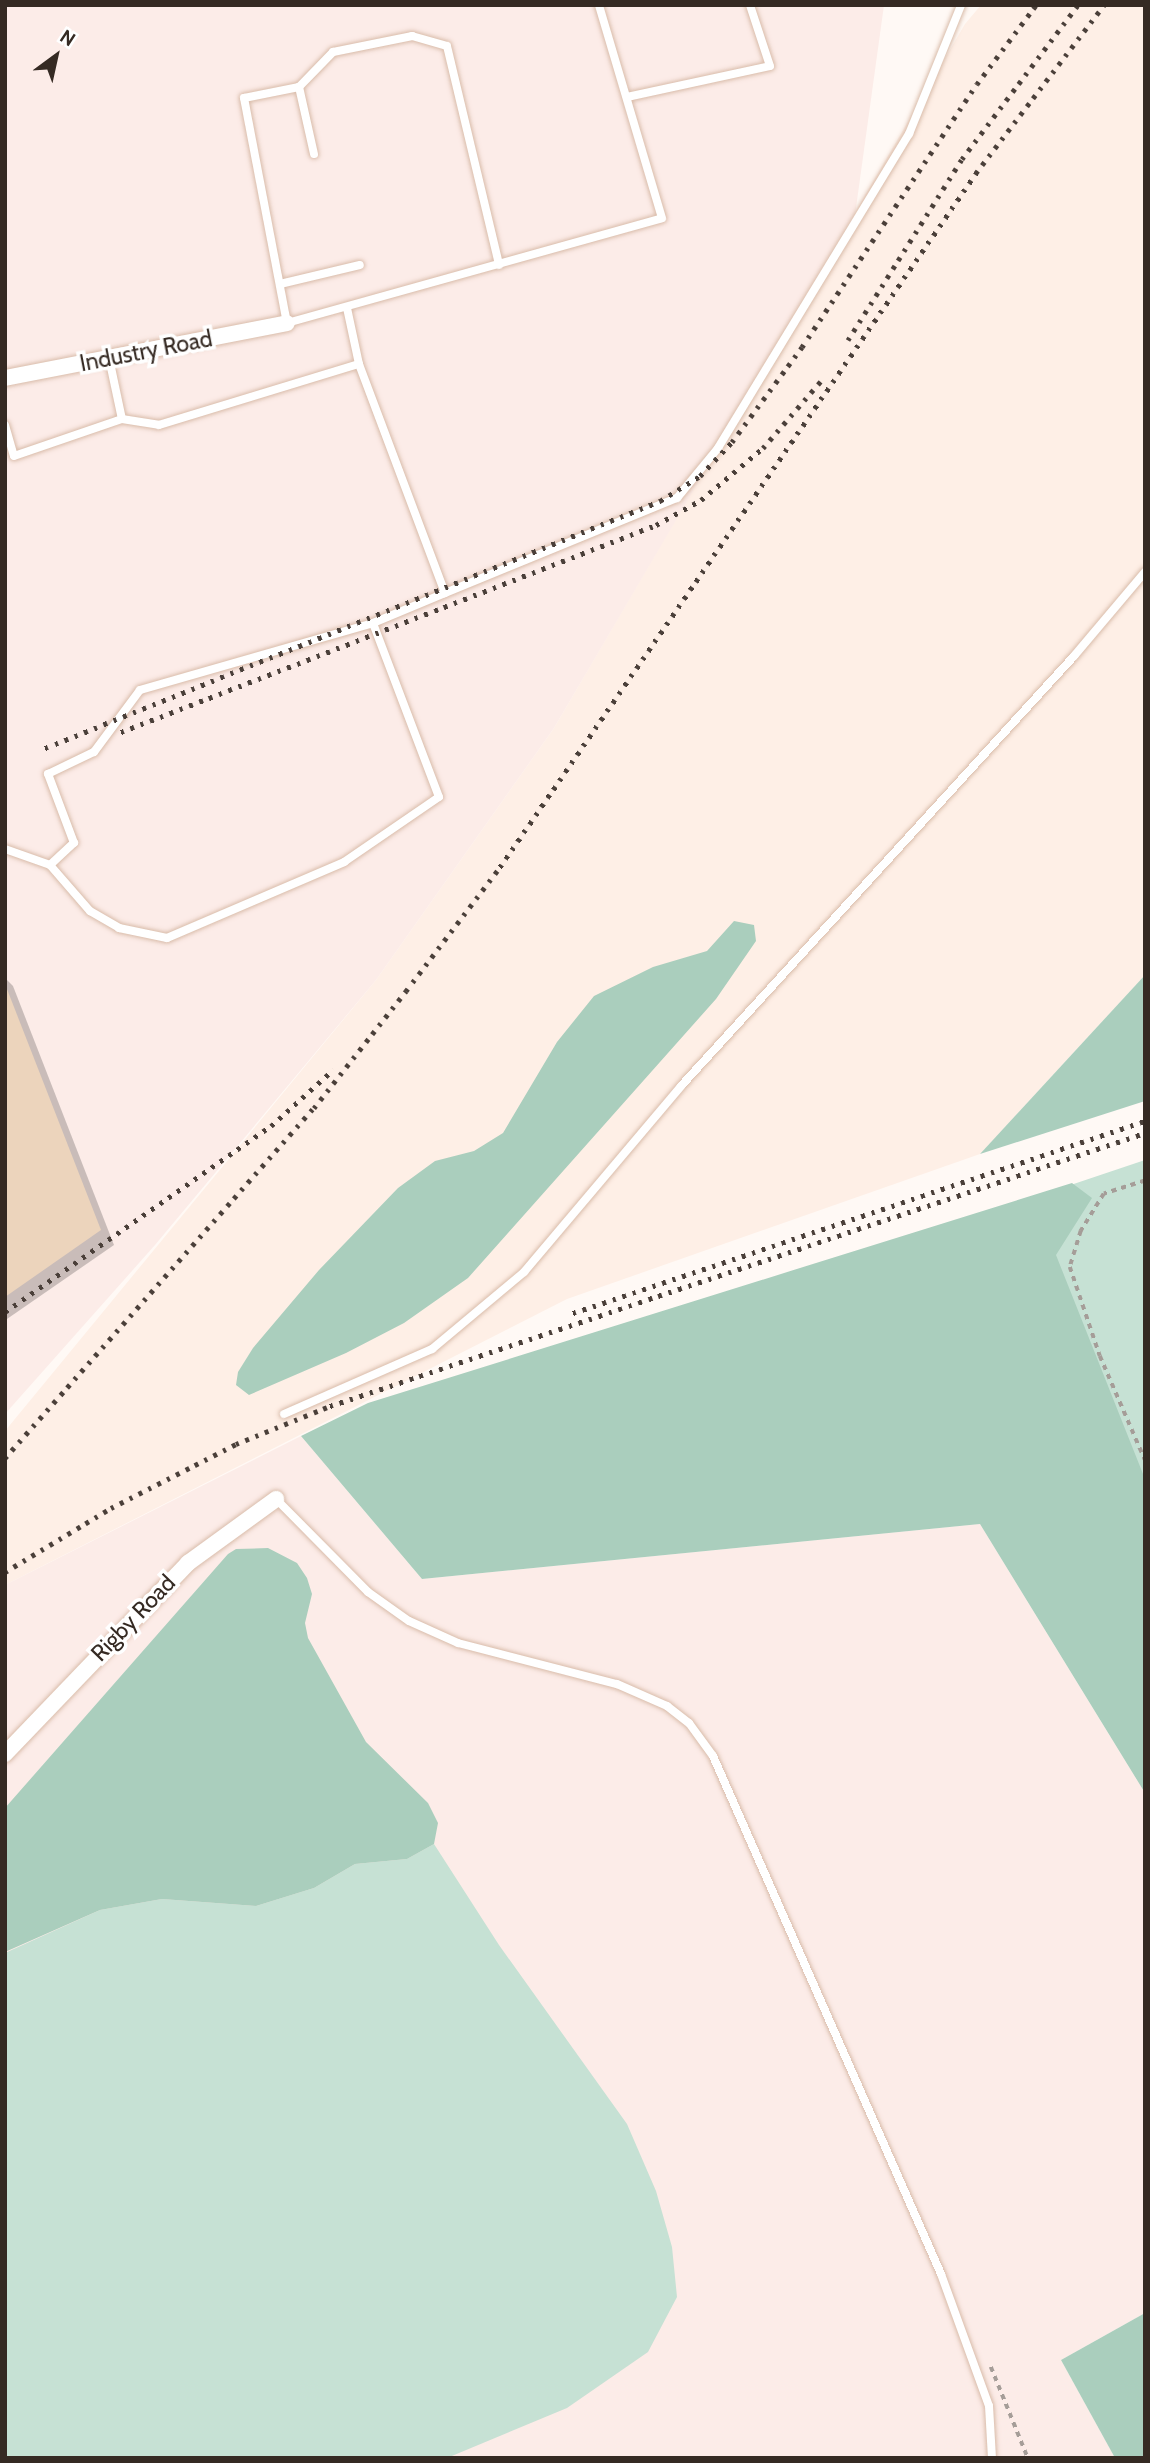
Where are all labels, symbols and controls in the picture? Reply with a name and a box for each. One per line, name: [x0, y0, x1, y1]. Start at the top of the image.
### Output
north arrow: [21, 21, 91, 91]
text: N: [56, 25, 80, 51]
street label: Industry Road: [77, 325, 215, 377]
street label: Rigby Road: [85, 1569, 181, 1667]

